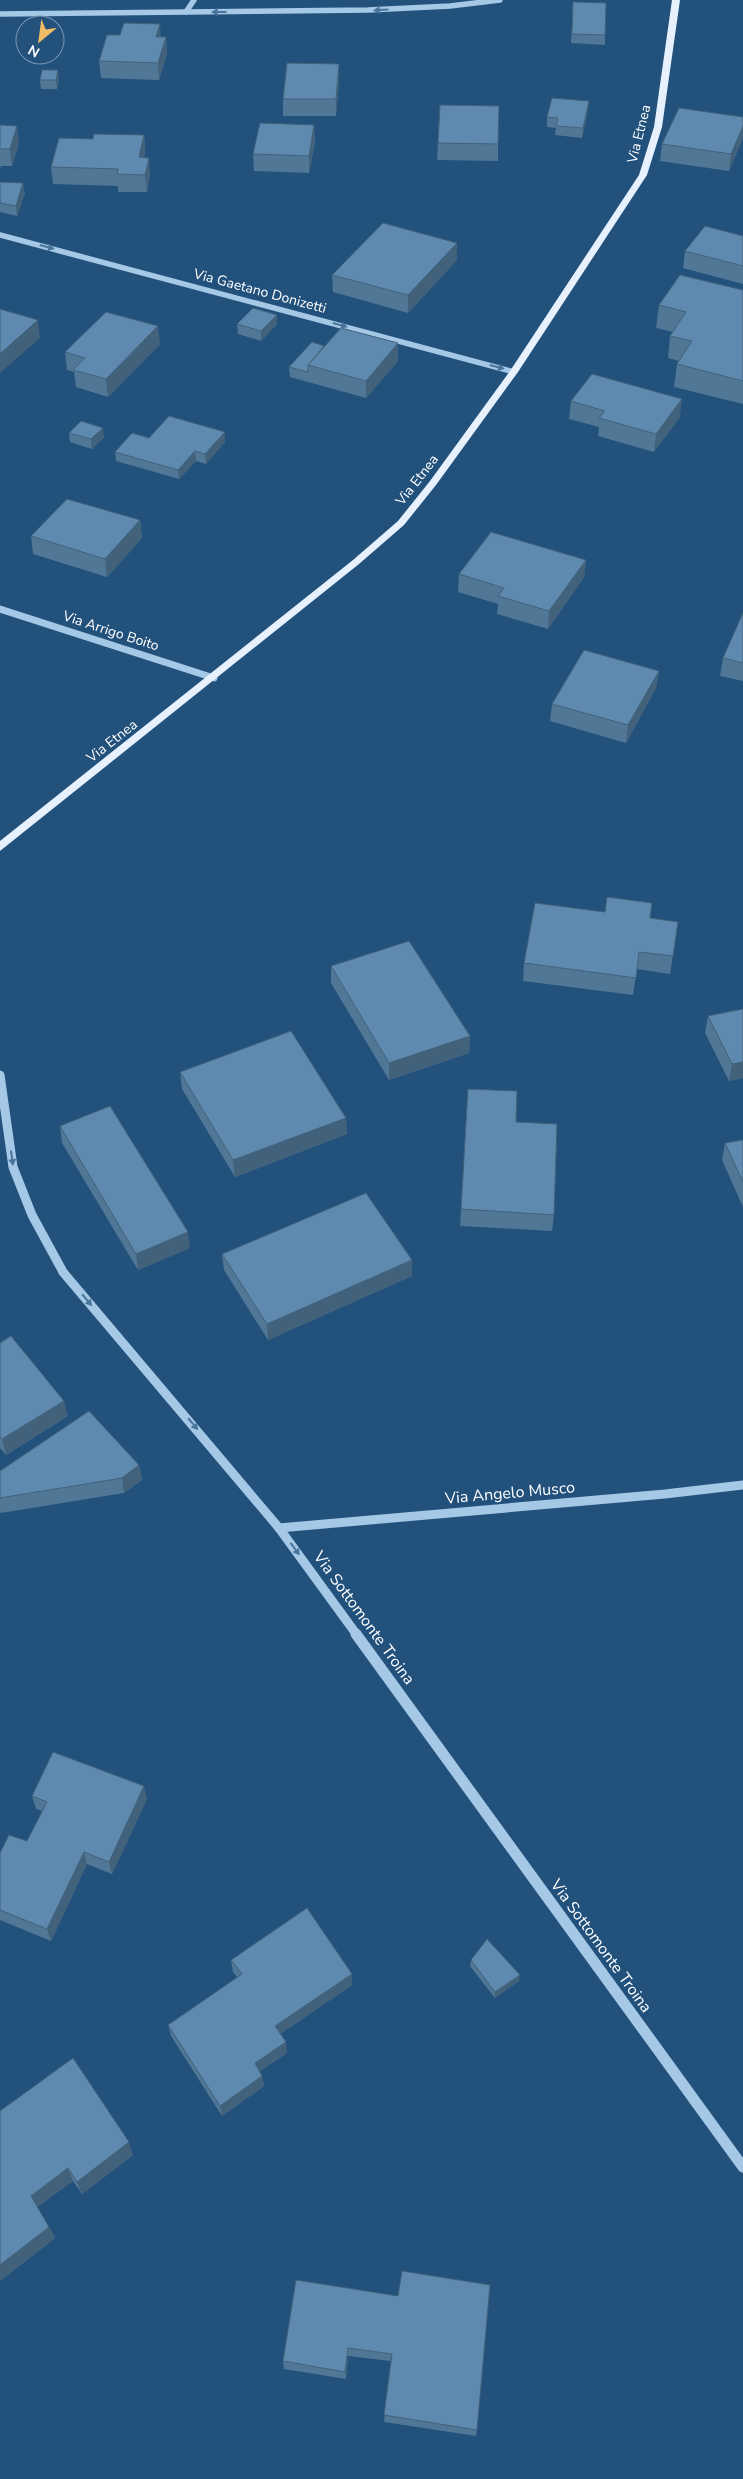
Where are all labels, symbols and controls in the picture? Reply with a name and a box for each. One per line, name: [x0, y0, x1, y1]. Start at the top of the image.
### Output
one-way arrow: [373, 6, 389, 14]
one-way arrow: [211, 8, 227, 16]
north arrow: [15, 15, 65, 65]
text: N: [25, 40, 43, 62]
street label: Via Etnea: [622, 103, 655, 166]
one-way arrow: [40, 244, 55, 252]
street label: Via Gaetano Donizetti: [191, 264, 328, 318]
one-way arrow: [332, 321, 347, 329]
one-way arrow: [489, 363, 504, 371]
street label: Via Etnea: [391, 451, 443, 510]
street label: Via Arrigo Boito: [60, 606, 162, 656]
street label: Via Etnea: [82, 715, 141, 767]
one-way arrow: [8, 1150, 16, 1166]
one-way arrow: [82, 1293, 93, 1306]
one-way arrow: [187, 1417, 198, 1430]
street label: Via Angelo Musco: [443, 1476, 576, 1510]
one-way arrow: [290, 1542, 300, 1556]
street label: Via Sottomonte Troina: [308, 1546, 420, 1689]
street label: Via Sottomonte Troina: [545, 1874, 657, 2017]

